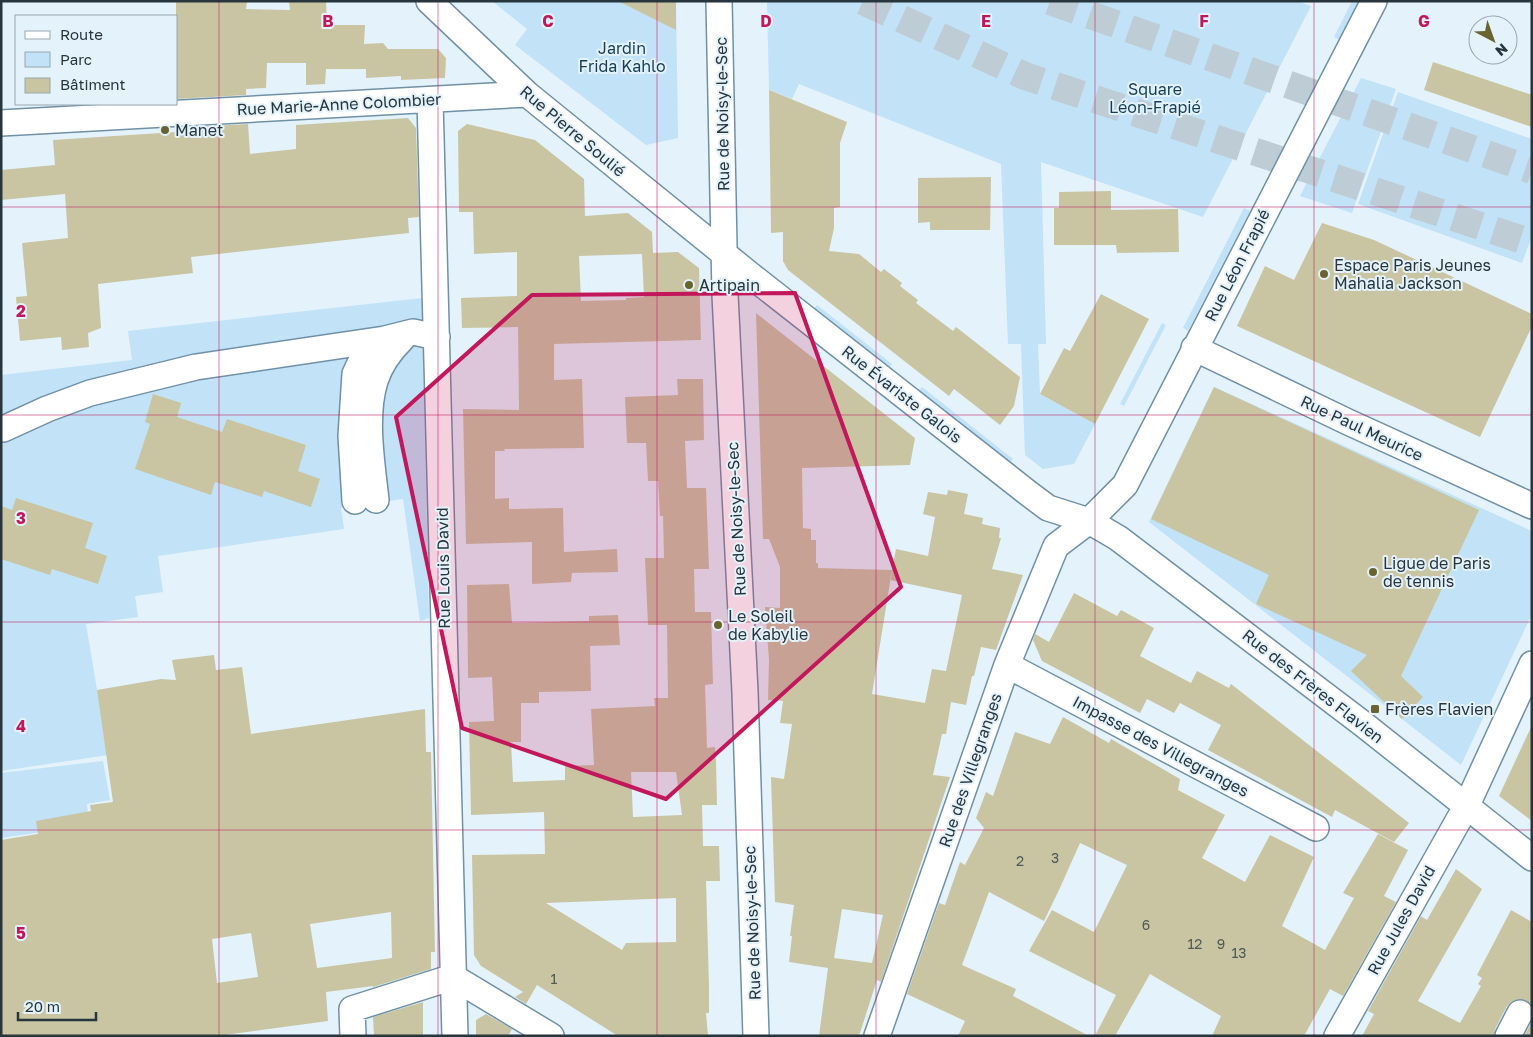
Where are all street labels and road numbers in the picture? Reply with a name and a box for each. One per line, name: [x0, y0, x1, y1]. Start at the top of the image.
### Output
street label: Rue de Noisy-le-Sec: [711, 36, 733, 191]
street label: Rue Pierre Soulié: [516, 81, 630, 181]
street label: Rue Marie-Anne Colombier: [236, 89, 442, 119]
street label: Rue Léon Frapié: [1200, 206, 1274, 324]
street label: Rue Évariste Galois: [838, 341, 966, 447]
street label: Rue Paul Meurice: [1298, 391, 1426, 465]
street label: Rue de Noisy-le-Sec: [722, 441, 750, 597]
street label: Rue Louis David: [432, 507, 454, 629]
street label: Rue des Frères Flavien: [1238, 625, 1388, 747]
street label: Rue des Villegranges: [934, 690, 1006, 850]
street label: Impasse des Villegranges: [1069, 691, 1253, 801]
street label: Rue de Noisy-le-Sec: [739, 845, 765, 1001]
street label: Rue Jules David: [1363, 862, 1439, 978]

